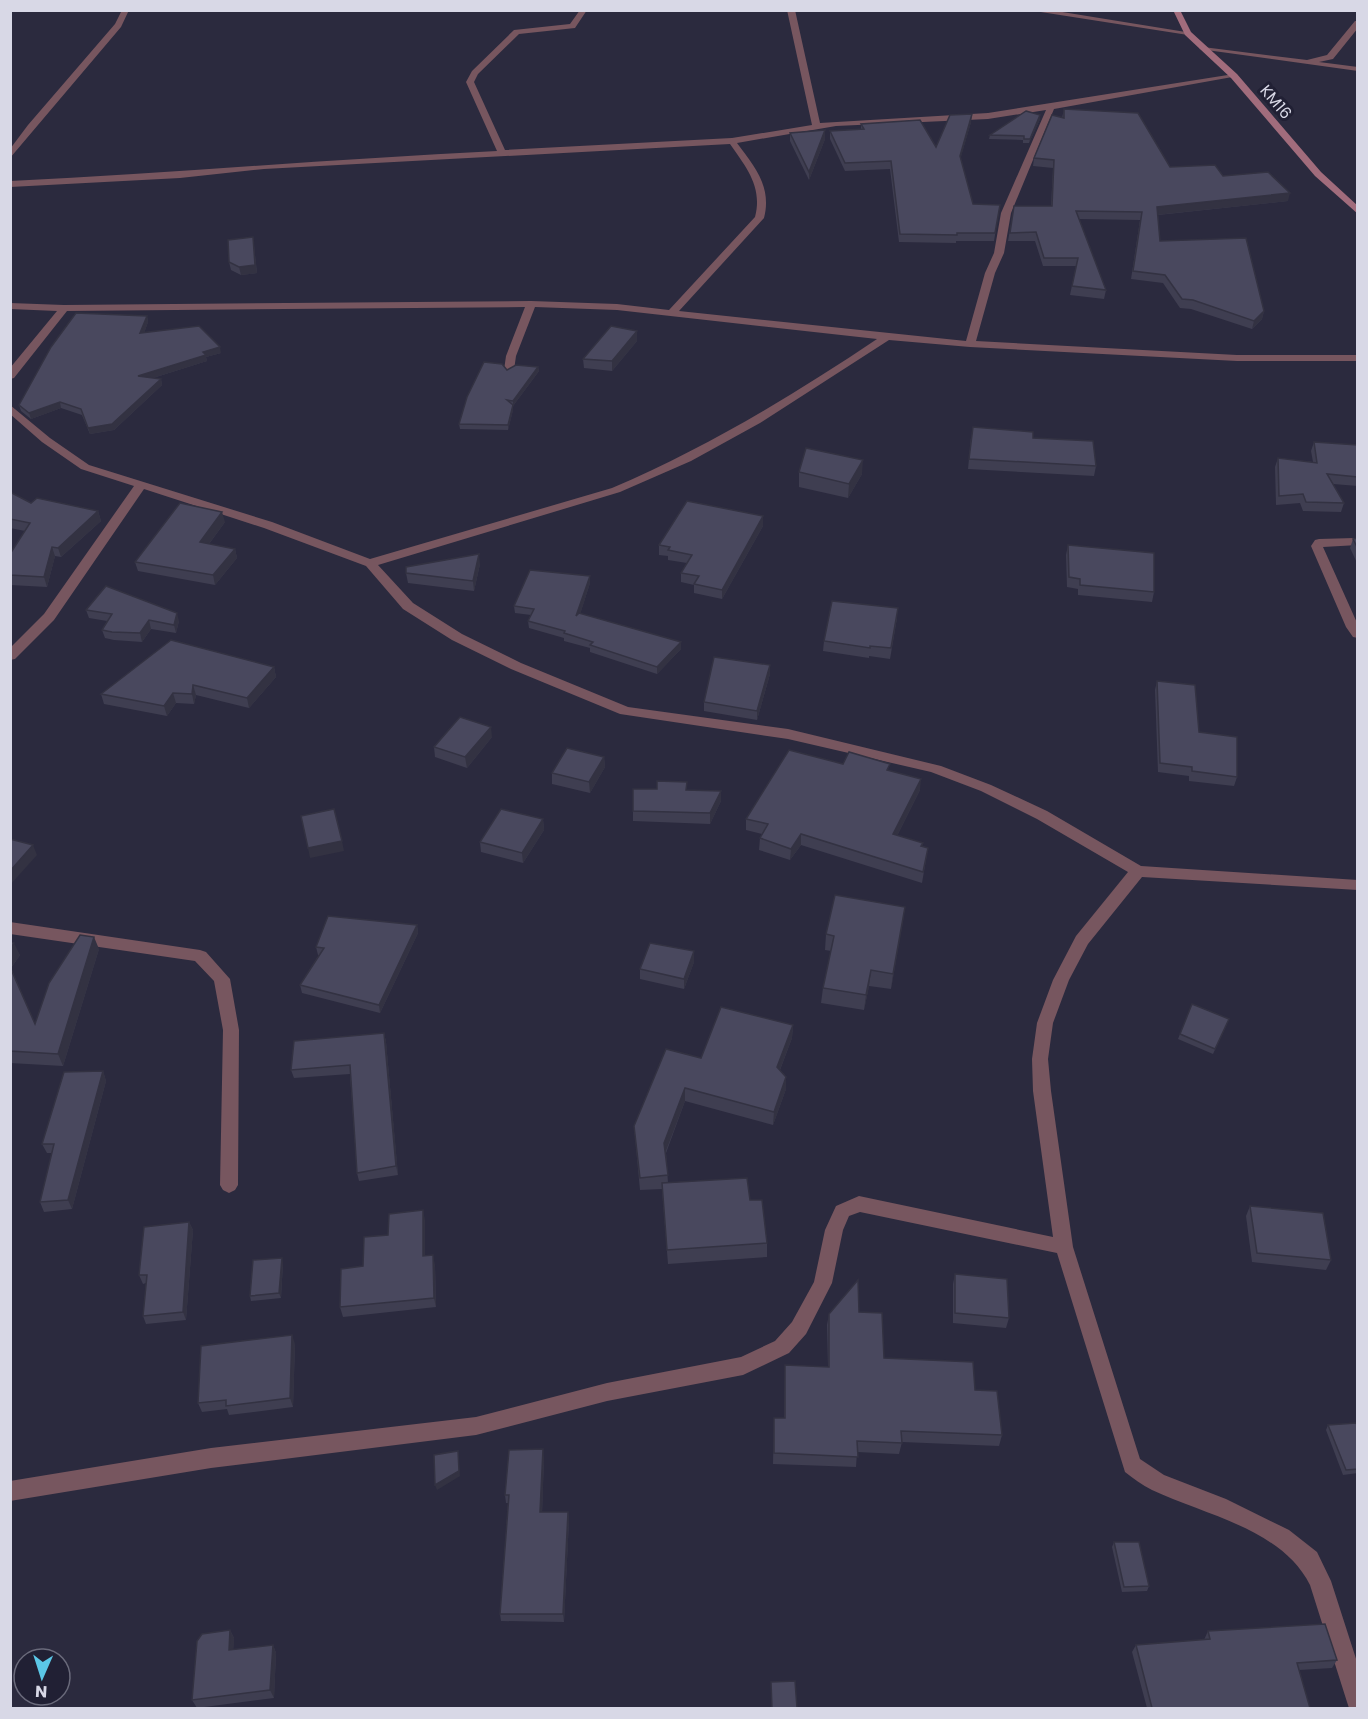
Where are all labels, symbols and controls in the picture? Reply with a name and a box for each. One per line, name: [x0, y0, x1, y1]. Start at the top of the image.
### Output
street label: KM16: [1255, 80, 1297, 124]
north arrow: [12, 1647, 72, 1707]
text: N: [35, 1680, 48, 1703]

